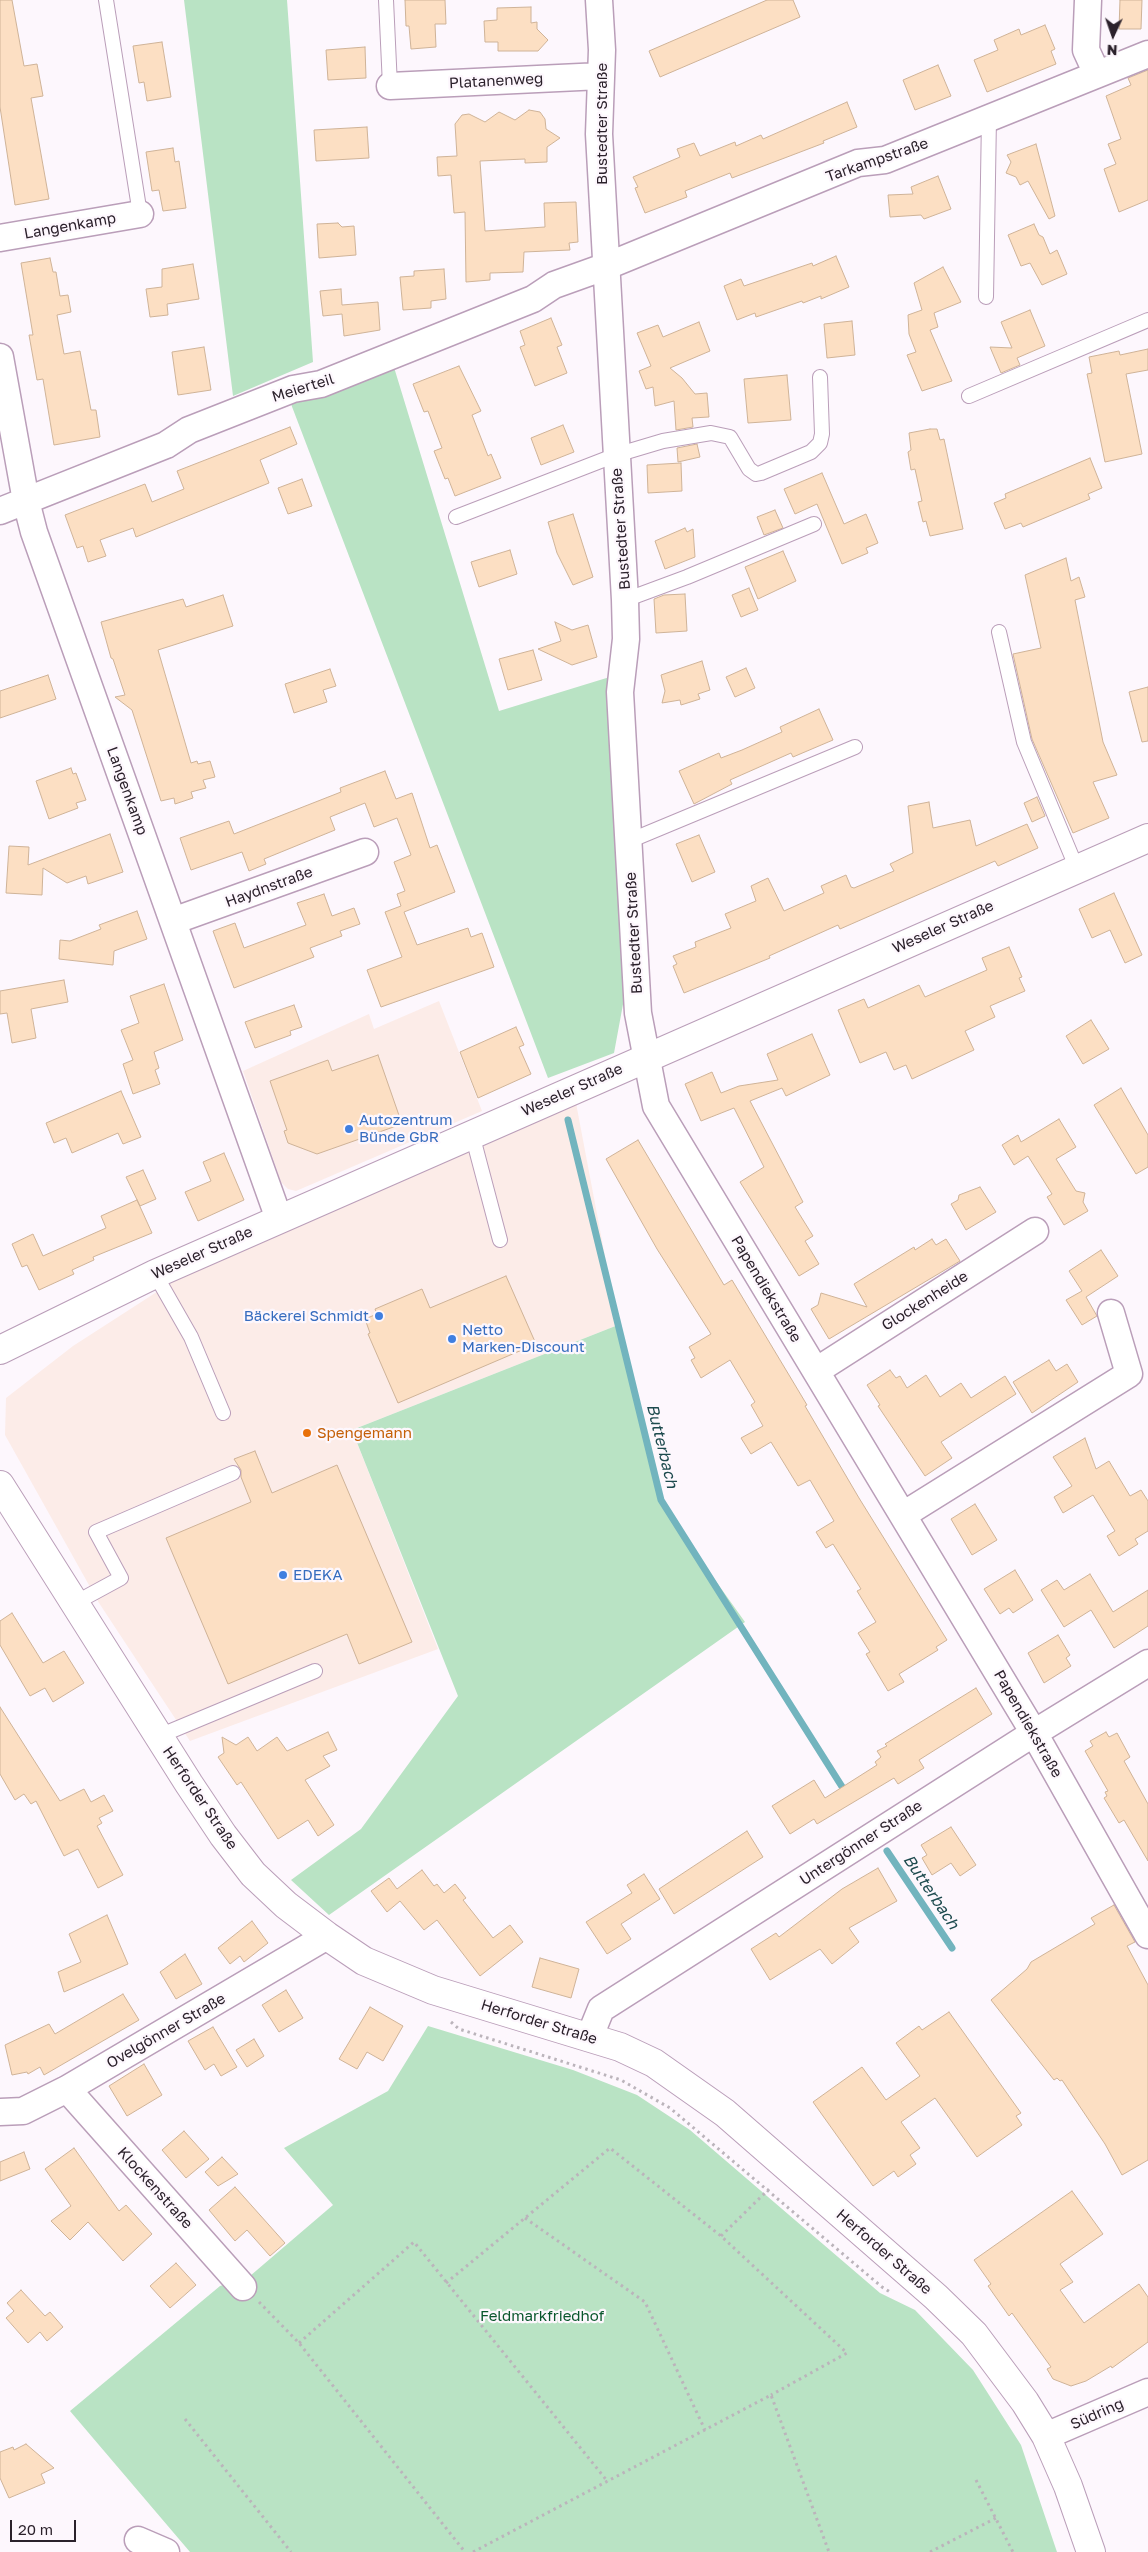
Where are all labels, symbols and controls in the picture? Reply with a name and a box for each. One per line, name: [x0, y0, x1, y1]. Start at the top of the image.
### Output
north arrow: [1088, 10, 1138, 60]
text: N: [1106, 42, 1118, 59]
street label: Bustedter Straße: [593, 63, 611, 185]
street label: Platanenweg: [448, 70, 544, 92]
street label: Tarkampstraße: [823, 134, 931, 186]
street label: Langenkamp: [23, 209, 117, 243]
street label: Meierteil: [270, 370, 336, 406]
street label: Bustedter Straße: [608, 467, 634, 591]
street label: Langenkamp: [103, 744, 151, 838]
street label: Haydnstraße: [223, 863, 315, 911]
street label: Bustedter Straße: [622, 872, 646, 994]
street label: Weseler Straße: [890, 897, 996, 957]
street label: Weseler Straße: [519, 1060, 625, 1120]
place label: Autozentrum Bünde GbR: [359, 1111, 452, 1146]
marker: Autozentrum Bünde GbR: [343, 1123, 355, 1135]
street label: Weseler Straße: [149, 1223, 255, 1283]
street label: Papendiekstraße: [727, 1232, 805, 1346]
street label: Glockenheide: [879, 1267, 971, 1335]
place label: Bäckerei Schmidt: [244, 1307, 369, 1325]
marker: Bäckerei Schmidt: [373, 1310, 385, 1322]
place label: Netto Marken-Discount: [462, 1321, 585, 1356]
marker: Netto Marken-Discount: [446, 1333, 458, 1345]
water label: Butterbach: [642, 1402, 682, 1490]
place label: Spengemann: [317, 1424, 412, 1442]
marker: Spengemann: [301, 1427, 313, 1439]
place label: EDEKA: [293, 1566, 342, 1584]
marker: EDEKA: [277, 1569, 289, 1581]
street label: Papendiekstraße: [990, 1667, 1066, 1781]
street label: Herforder Straße: [159, 1743, 241, 1853]
street label: Untergönner Straße: [796, 1797, 926, 1889]
water label: Butterbach: [899, 1851, 963, 1933]
street label: Ovelgönner Straße: [103, 1990, 229, 2072]
street label: Herforder Straße: [479, 1996, 599, 2048]
street label: Klockenstraße: [114, 2143, 196, 2233]
street label: Herforder Straße: [833, 2206, 935, 2298]
park label: Feldmarkfriedhof: [480, 2307, 604, 2325]
street label: Südring: [1068, 2394, 1126, 2434]
scale bar: [12, 2510, 79, 2542]
text: 20 m: [18, 2520, 53, 2538]

